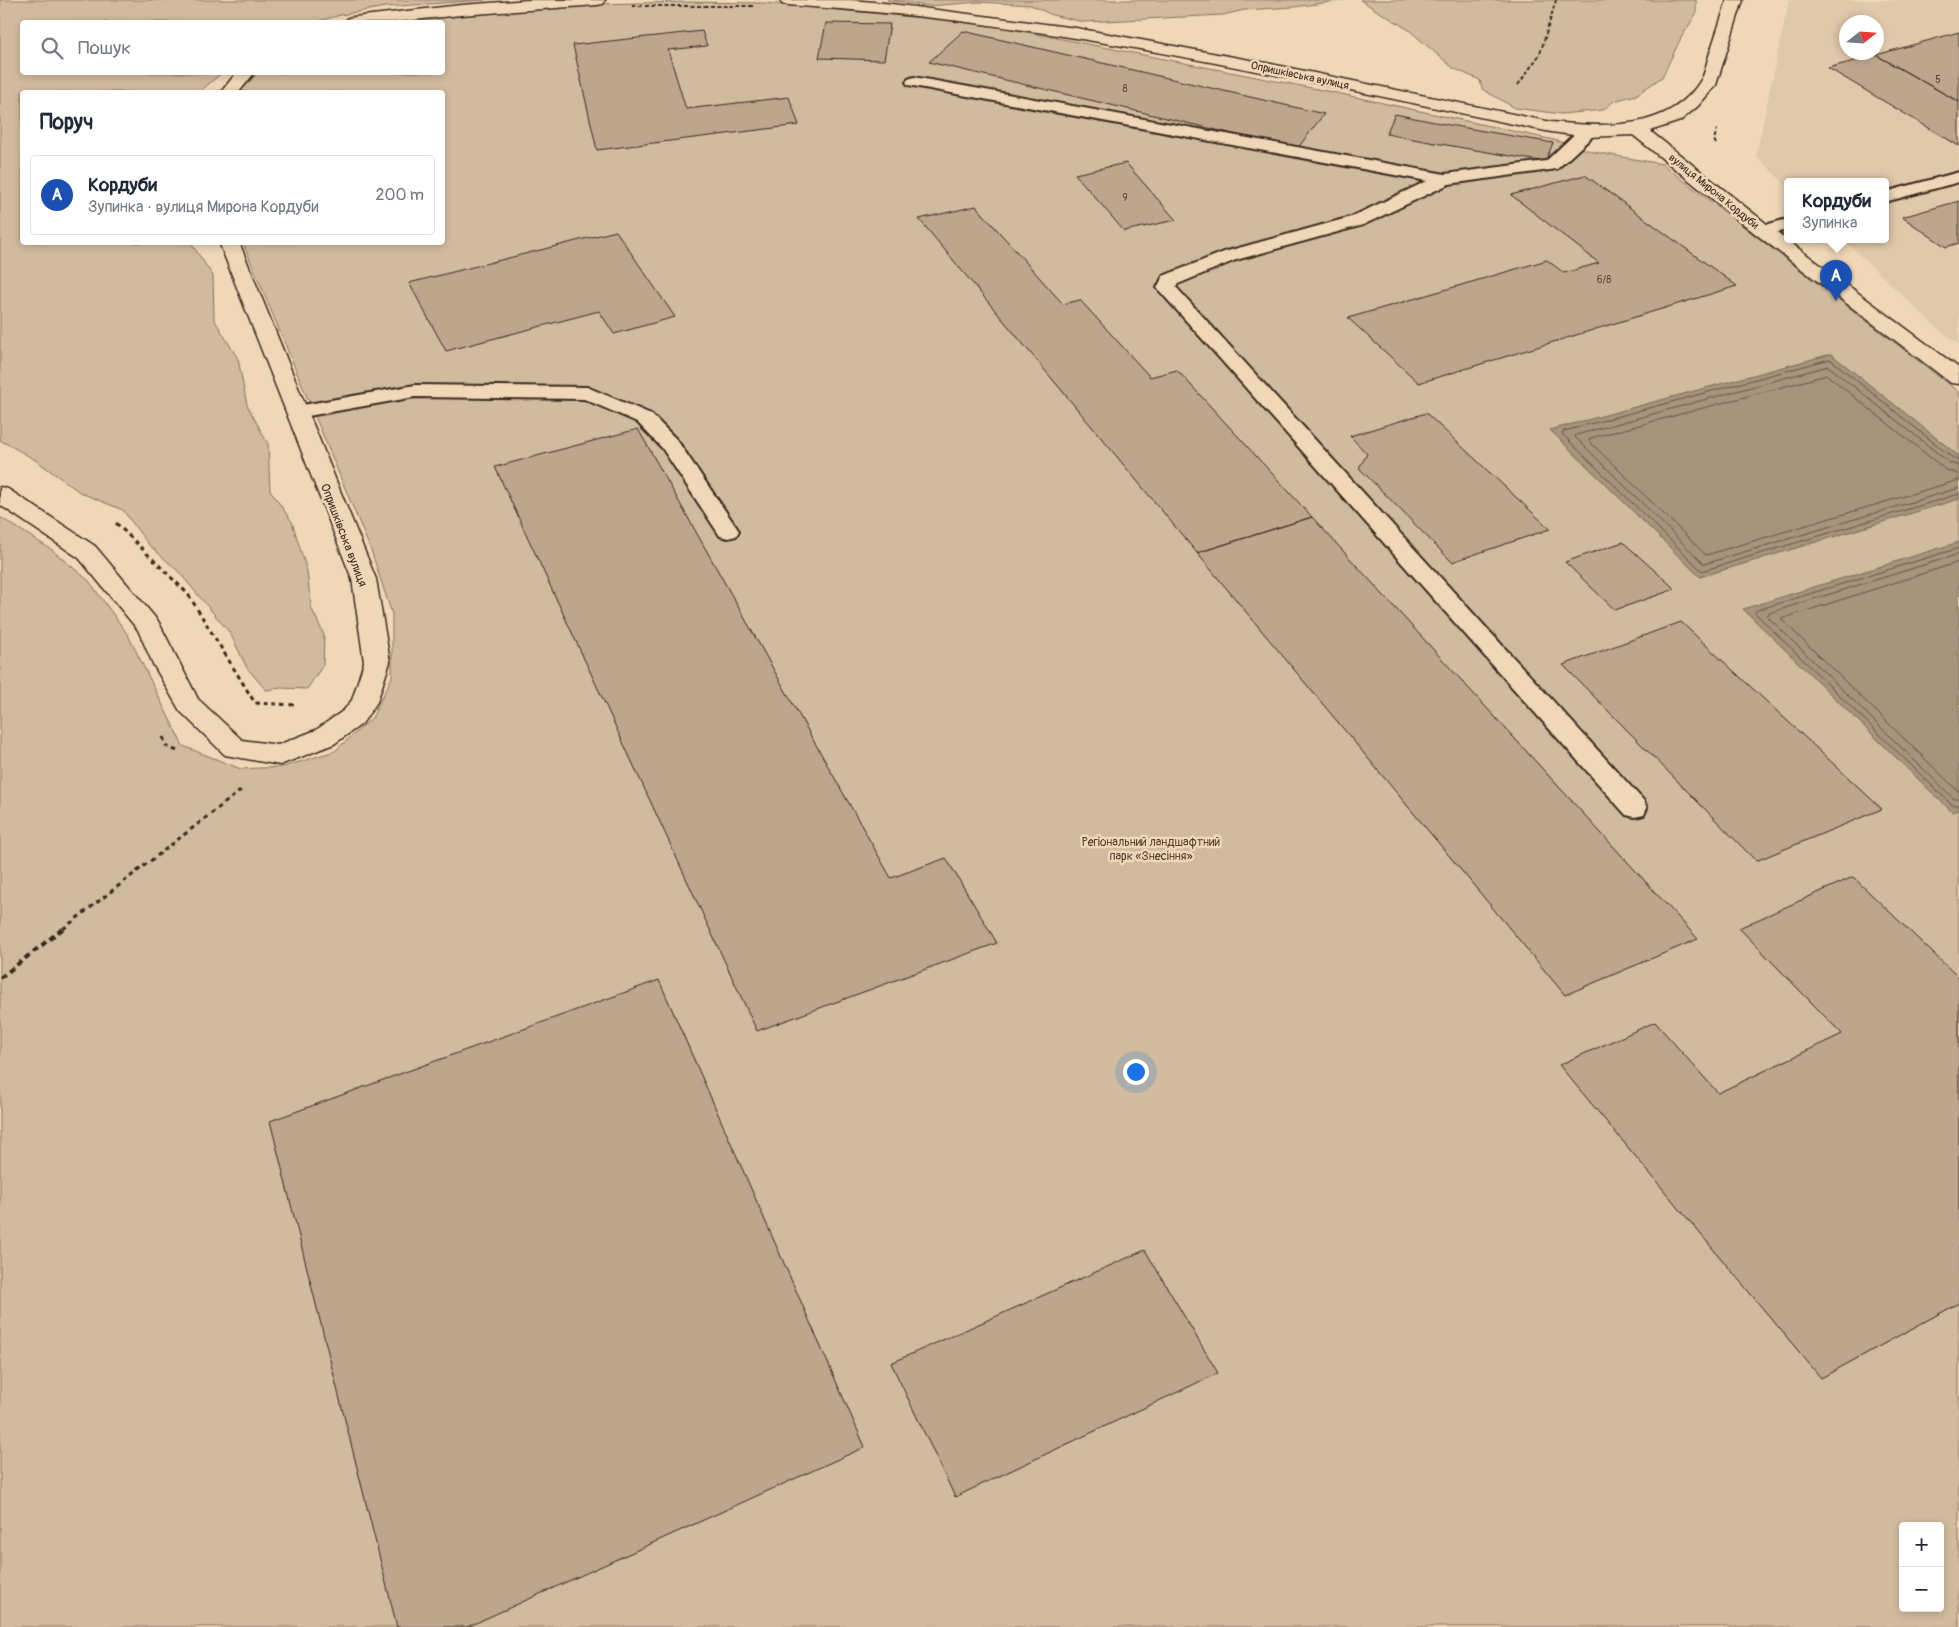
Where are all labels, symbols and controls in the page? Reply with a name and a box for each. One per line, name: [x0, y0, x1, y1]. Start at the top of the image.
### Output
north arrow: [1839, 15, 1884, 60]
search box: [20, 20, 445, 75]
icon: search: [38, 34, 66, 62]
text: Пошук: [78, 36, 131, 60]
street label: Опришківська вулиця: [1250, 59, 1350, 92]
house number: 5: [1935, 74, 1941, 86]
house number: 8: [1122, 83, 1128, 95]
text: Поруч: [40, 109, 93, 136]
street label: вулиця Мирона Кордуби: [1666, 151, 1761, 232]
text: Кордуби: [88, 173, 157, 197]
popup: [1784, 178, 1889, 243]
text: A: [52, 185, 62, 205]
text: 200 m: [376, 185, 424, 205]
text: Кордуби: [1802, 189, 1871, 213]
house number: 9: [1122, 192, 1128, 204]
text: Зупинка · вулиця Мирона Кордуби: [88, 197, 319, 217]
text: Зупинка: [1802, 213, 1857, 233]
pin: A: [1820, 260, 1852, 301]
house number: 6/8: [1597, 274, 1611, 286]
street label: Опришківська вулиця: [317, 481, 370, 589]
park label: Регіональний ландшафтний парк «Знесіння»: [1082, 835, 1220, 864]
your location: [1123, 1059, 1149, 1085]
map controls: [1899, 1522, 1944, 1612]
button: +: [1899, 1522, 1944, 1567]
button: −: [1899, 1567, 1944, 1612]

